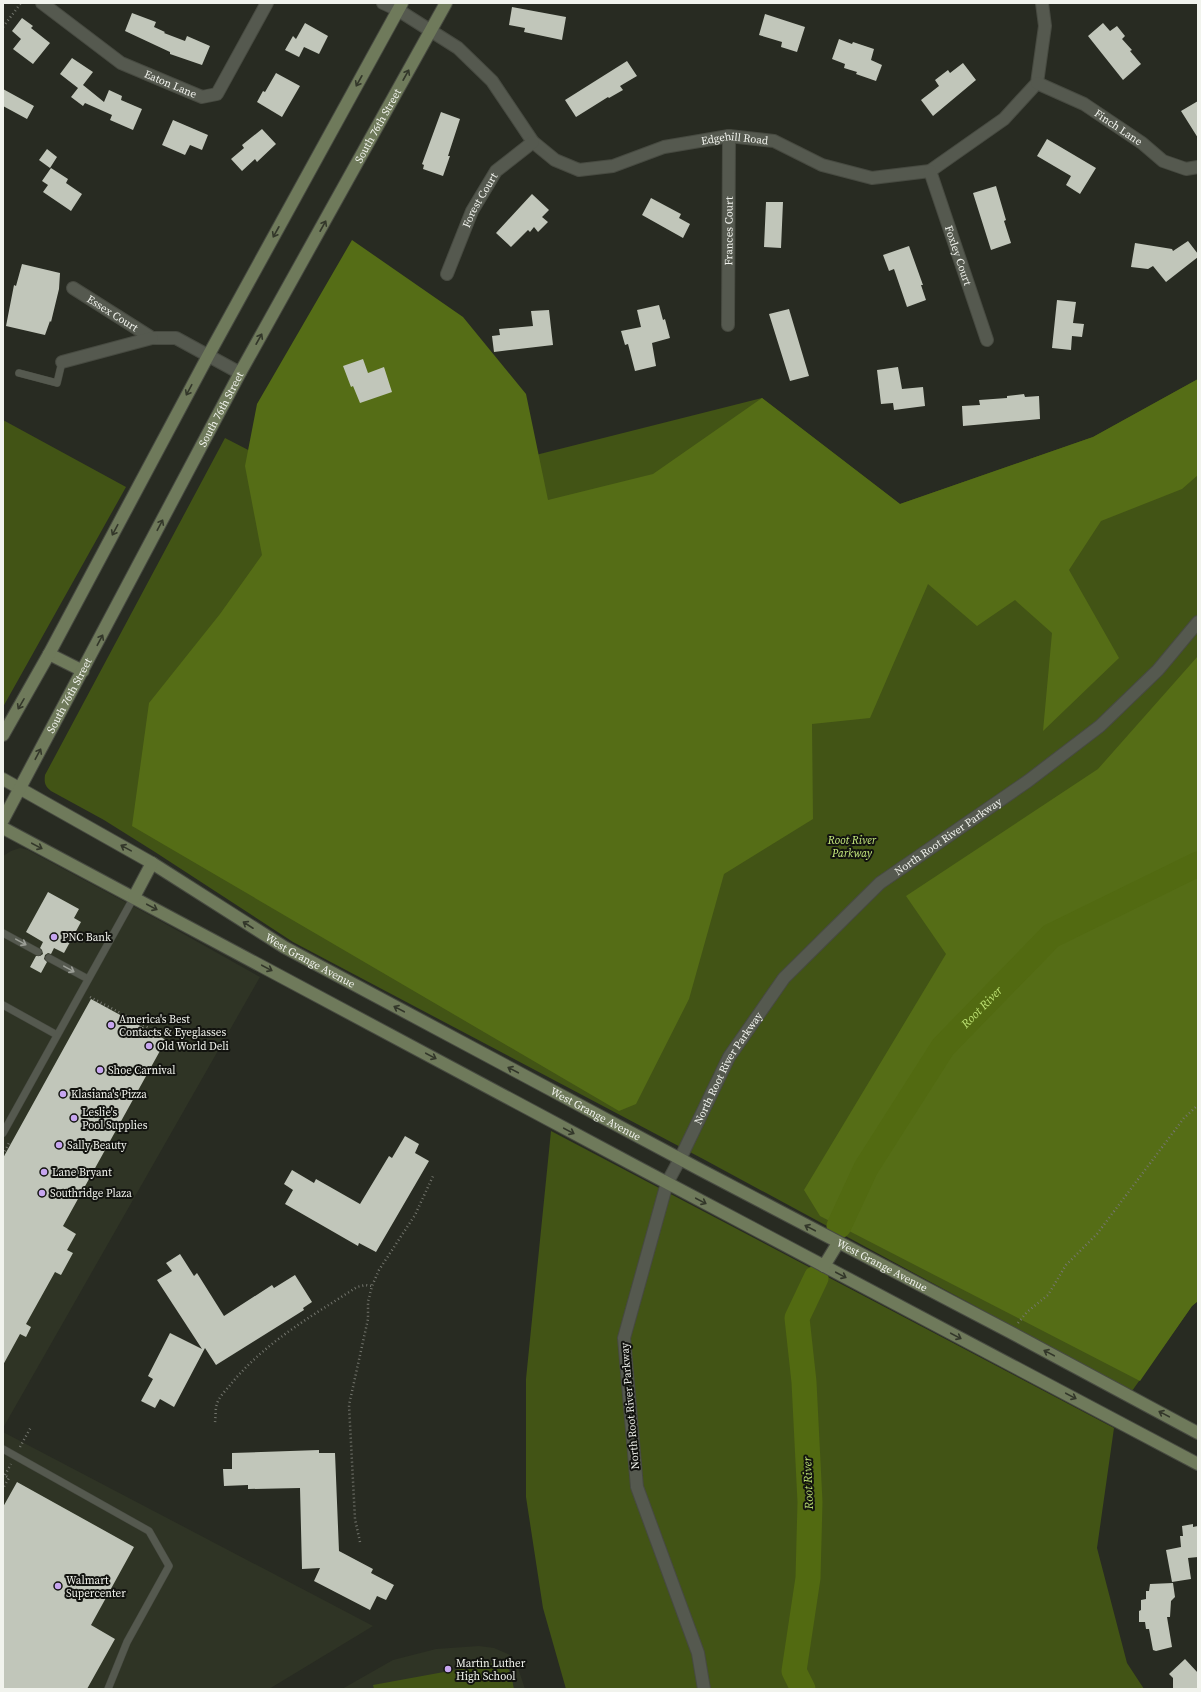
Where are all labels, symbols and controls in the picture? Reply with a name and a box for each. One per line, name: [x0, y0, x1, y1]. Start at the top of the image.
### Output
street label: Eaton Lane: [142, 66, 199, 102]
one-way arrow: [403, 69, 410, 81]
one-way arrow: [354, 75, 362, 87]
street label: South 76th Street: [351, 85, 405, 166]
street label: Finch Lane: [1091, 106, 1146, 149]
street label: Edgehill Road: [700, 128, 770, 148]
street label: Forest Court: [459, 169, 501, 230]
street label: Frances Court: [721, 196, 736, 266]
one-way arrow: [319, 220, 327, 232]
street label: Foxley Court: [941, 223, 976, 288]
one-way arrow: [272, 226, 279, 238]
street label: Essex Court: [84, 291, 142, 335]
one-way arrow: [256, 333, 264, 345]
street label: South 76th Street: [195, 369, 247, 449]
one-way arrow: [185, 384, 193, 396]
one-way arrow: [157, 519, 165, 531]
one-way arrow: [111, 523, 118, 535]
one-way arrow: [96, 634, 104, 646]
street label: South 76th Street: [43, 655, 95, 736]
one-way arrow: [16, 698, 24, 710]
one-way arrow: [35, 749, 43, 761]
street label: North Root River Parkway: [891, 794, 1005, 879]
park label: Root River Parkway: [827, 833, 877, 861]
one-way arrow: [31, 843, 43, 850]
one-way arrow: [121, 844, 133, 852]
one-way arrow: [146, 903, 158, 911]
one-way arrow: [243, 921, 254, 929]
street label: West Grange Avenue: [262, 929, 358, 991]
place label: PNC Bank: [62, 930, 112, 945]
marker: PNC Bank: [49, 932, 59, 942]
one-way arrow: [14, 939, 26, 946]
one-way arrow: [63, 965, 75, 973]
one-way arrow: [261, 965, 273, 973]
water label: Root River: [957, 982, 1007, 1032]
one-way arrow: [393, 1004, 405, 1012]
street label: North Root River Parkway: [690, 1009, 766, 1127]
place label: America's Best Contacts & Eyeglasses: [119, 1012, 226, 1040]
marker: America's Best Contacts & Eyeglasses: [106, 1020, 116, 1030]
place label: Old World Deli: [157, 1039, 229, 1054]
marker: Old World Deli: [144, 1041, 154, 1051]
one-way arrow: [425, 1053, 437, 1061]
place label: Shoe Carnival: [108, 1063, 176, 1078]
marker: Shoe Carnival: [95, 1065, 105, 1075]
one-way arrow: [507, 1065, 519, 1073]
street label: West Grange Avenue: [548, 1083, 644, 1144]
place label: Klasiana's Pizza: [71, 1087, 147, 1102]
marker: Klasiana's Pizza: [58, 1089, 68, 1099]
place label: Leslie's Pool Supplies: [82, 1105, 148, 1133]
marker: Leslie's Pool Supplies: [69, 1113, 79, 1123]
one-way arrow: [563, 1127, 575, 1135]
place label: Sally Beauty: [67, 1138, 127, 1153]
marker: Sally Beauty: [54, 1140, 64, 1150]
place label: Lane Bryant: [52, 1165, 112, 1180]
marker: Lane Bryant: [39, 1167, 49, 1177]
place label: Southridge Plaza: [50, 1186, 132, 1201]
marker: Southridge Plaza: [37, 1188, 47, 1198]
one-way arrow: [695, 1198, 707, 1205]
one-way arrow: [804, 1224, 816, 1231]
street label: West Grange Avenue: [834, 1235, 931, 1295]
one-way arrow: [835, 1272, 847, 1279]
one-way arrow: [949, 1332, 961, 1340]
street label: North Root River Parkway: [617, 1342, 643, 1470]
one-way arrow: [1043, 1349, 1055, 1356]
one-way arrow: [1064, 1393, 1076, 1401]
one-way arrow: [1158, 1410, 1170, 1418]
water label: Root River: [799, 1455, 817, 1511]
place label: Walmart Supercenter: [66, 1573, 126, 1601]
marker: Walmart Supercenter: [53, 1581, 63, 1591]
place label: Martin Luther High School: [456, 1656, 526, 1684]
marker: Martin Luther High School: [443, 1664, 453, 1674]

